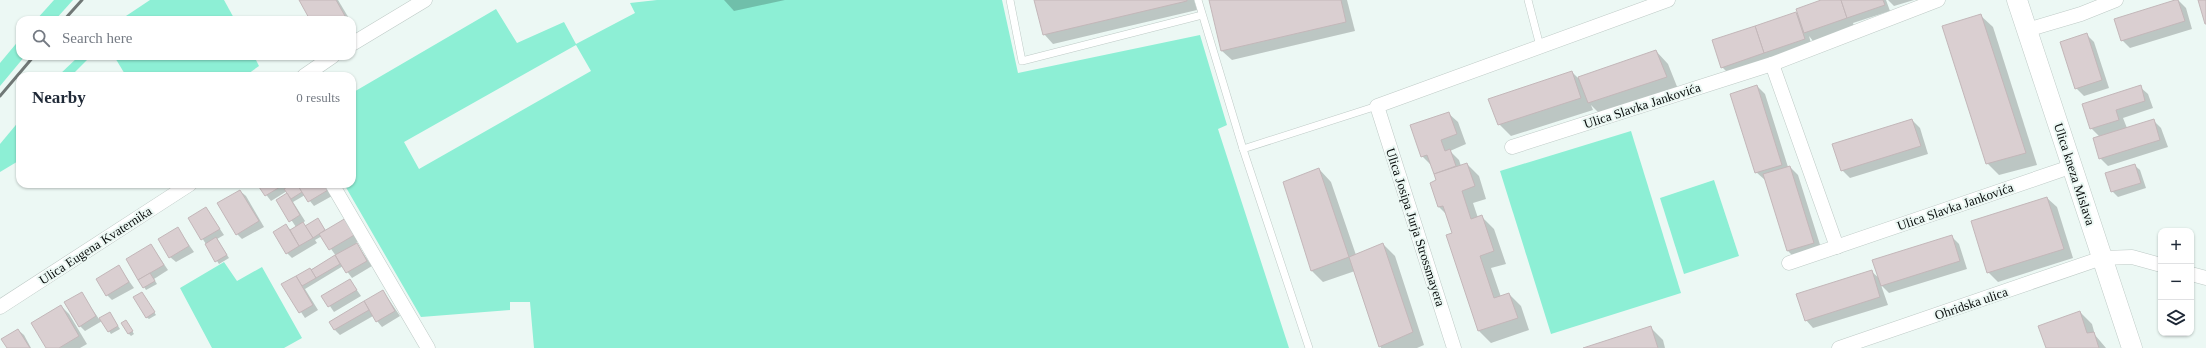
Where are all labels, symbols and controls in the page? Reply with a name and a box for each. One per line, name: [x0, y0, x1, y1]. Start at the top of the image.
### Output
search box: [16, 16, 356, 60]
icon: search: [30, 27, 52, 49]
text: Search here: [62, 30, 132, 46]
street label: Ulica Slavka Jankovića: [1582, 79, 1703, 131]
text: Nearby: [32, 88, 86, 107]
text: 0 results: [296, 90, 340, 105]
street label: Ulica kneza Mislava: [2051, 121, 2098, 227]
street label: Ulica Josipa Jurja Strossmayera: [1383, 146, 1448, 308]
street label: Ulica Slavka Jankovića: [1895, 179, 2016, 233]
street label: Ulica Eugena Kvaternika: [36, 203, 155, 287]
map controls: [2158, 228, 2194, 336]
button: +: [2158, 228, 2194, 264]
button: −: [2158, 264, 2194, 300]
street label: Ohridska ulica: [1933, 284, 2010, 323]
button: layers: [2158, 300, 2194, 336]

